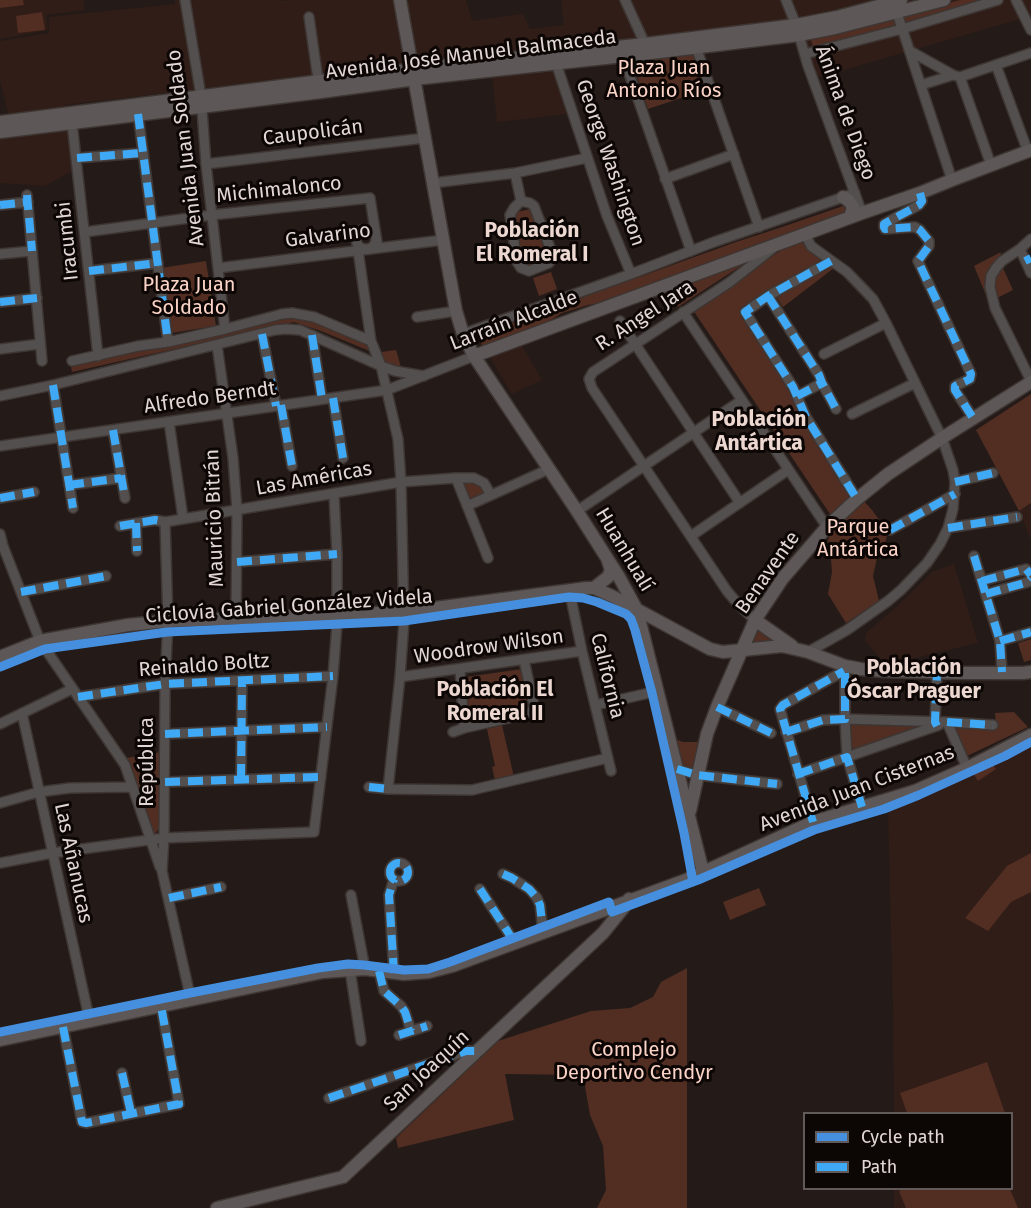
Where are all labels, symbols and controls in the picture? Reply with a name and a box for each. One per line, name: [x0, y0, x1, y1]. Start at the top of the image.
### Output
street label: Avenida José Manuel Balmaceda: [324, 25, 618, 85]
street label: Ánima de Diego: [810, 42, 880, 184]
street label: Avenida Juan Soldado: [162, 48, 210, 248]
park label: Plaza Juan Antonio Ríos: [607, 56, 721, 103]
street label: George Washington: [570, 77, 650, 249]
street label: Caupolicán: [262, 115, 364, 151]
street label: Michimalonco: [215, 171, 343, 209]
street label: Iracumbi: [52, 200, 84, 282]
district label: Población El Romeral I: [476, 218, 588, 268]
street label: Galvarino: [284, 219, 372, 253]
park label: Plaza Juan Soldado: [142, 273, 236, 320]
street label: R. Angel Jara: [591, 275, 699, 357]
street label: Larraín Alcalde: [447, 286, 581, 356]
street label: Alfredo Berndt: [143, 377, 277, 419]
district label: Población Antártica: [712, 407, 806, 457]
street label: Mauricio Bitrán: [201, 448, 229, 588]
street label: Las Américas: [254, 457, 374, 501]
street label: Huanhualí: [590, 504, 658, 596]
park label: Parque Antártica: [817, 515, 899, 562]
street label: Benavente: [731, 527, 805, 619]
street label: Ciclovía Gabriel González Videla: [144, 585, 434, 629]
street label: Woodrow Wilson: [413, 625, 565, 669]
street label: California: [585, 631, 629, 721]
street label: Reinaldo Boltz: [138, 649, 270, 683]
district label: Población Óscar Praguer: [847, 655, 981, 705]
district label: Población El Romeral II: [437, 677, 553, 727]
street label: República: [135, 717, 159, 807]
street label: Avenida Juan Cisternas: [756, 741, 958, 837]
street label: Las Añanucas: [49, 801, 97, 925]
street label: San Joaquín: [379, 1025, 475, 1117]
park label: Complejo Deportivo Cendyr: [555, 1038, 713, 1085]
legend: [803, 1112, 1013, 1190]
text: Cycle path: [861, 1126, 945, 1148]
text: Path: [861, 1156, 897, 1178]

